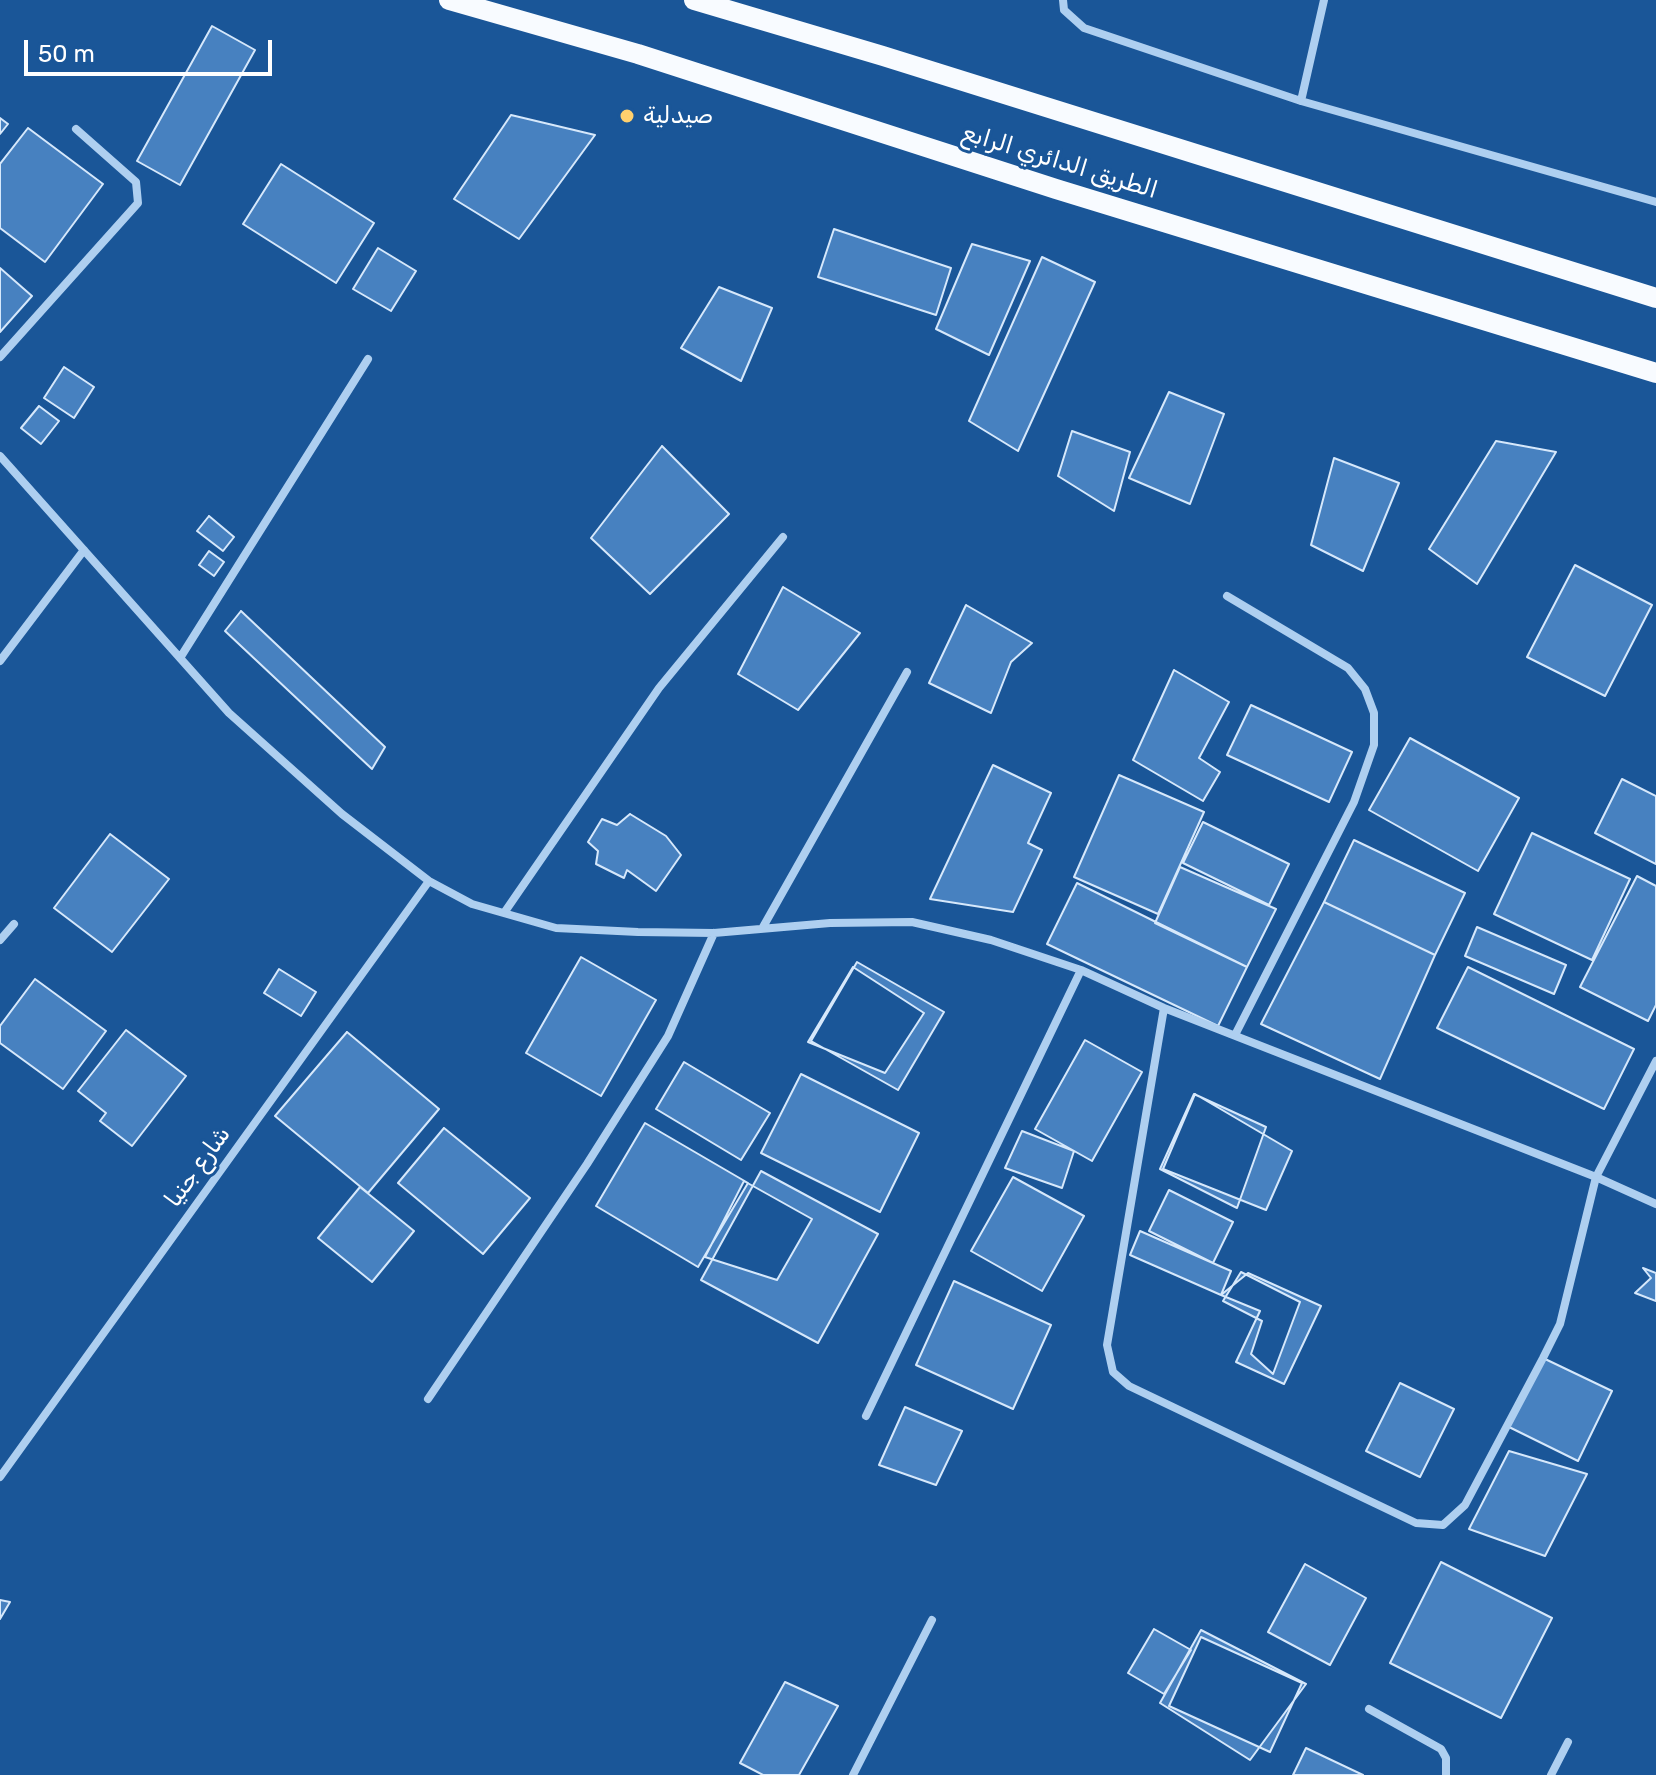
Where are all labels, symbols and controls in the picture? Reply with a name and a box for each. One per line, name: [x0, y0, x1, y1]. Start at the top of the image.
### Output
scale bar: [28, 24, 276, 74]
text: 50 m: [38, 40, 95, 68]
place label: صيدلية: [643, 102, 713, 130]
marker: صيدلية: [618, 107, 636, 125]
street label: الطريق الدائري الرابع: [959, 119, 1161, 205]
street label: شارع جنيا: [159, 1121, 237, 1213]

